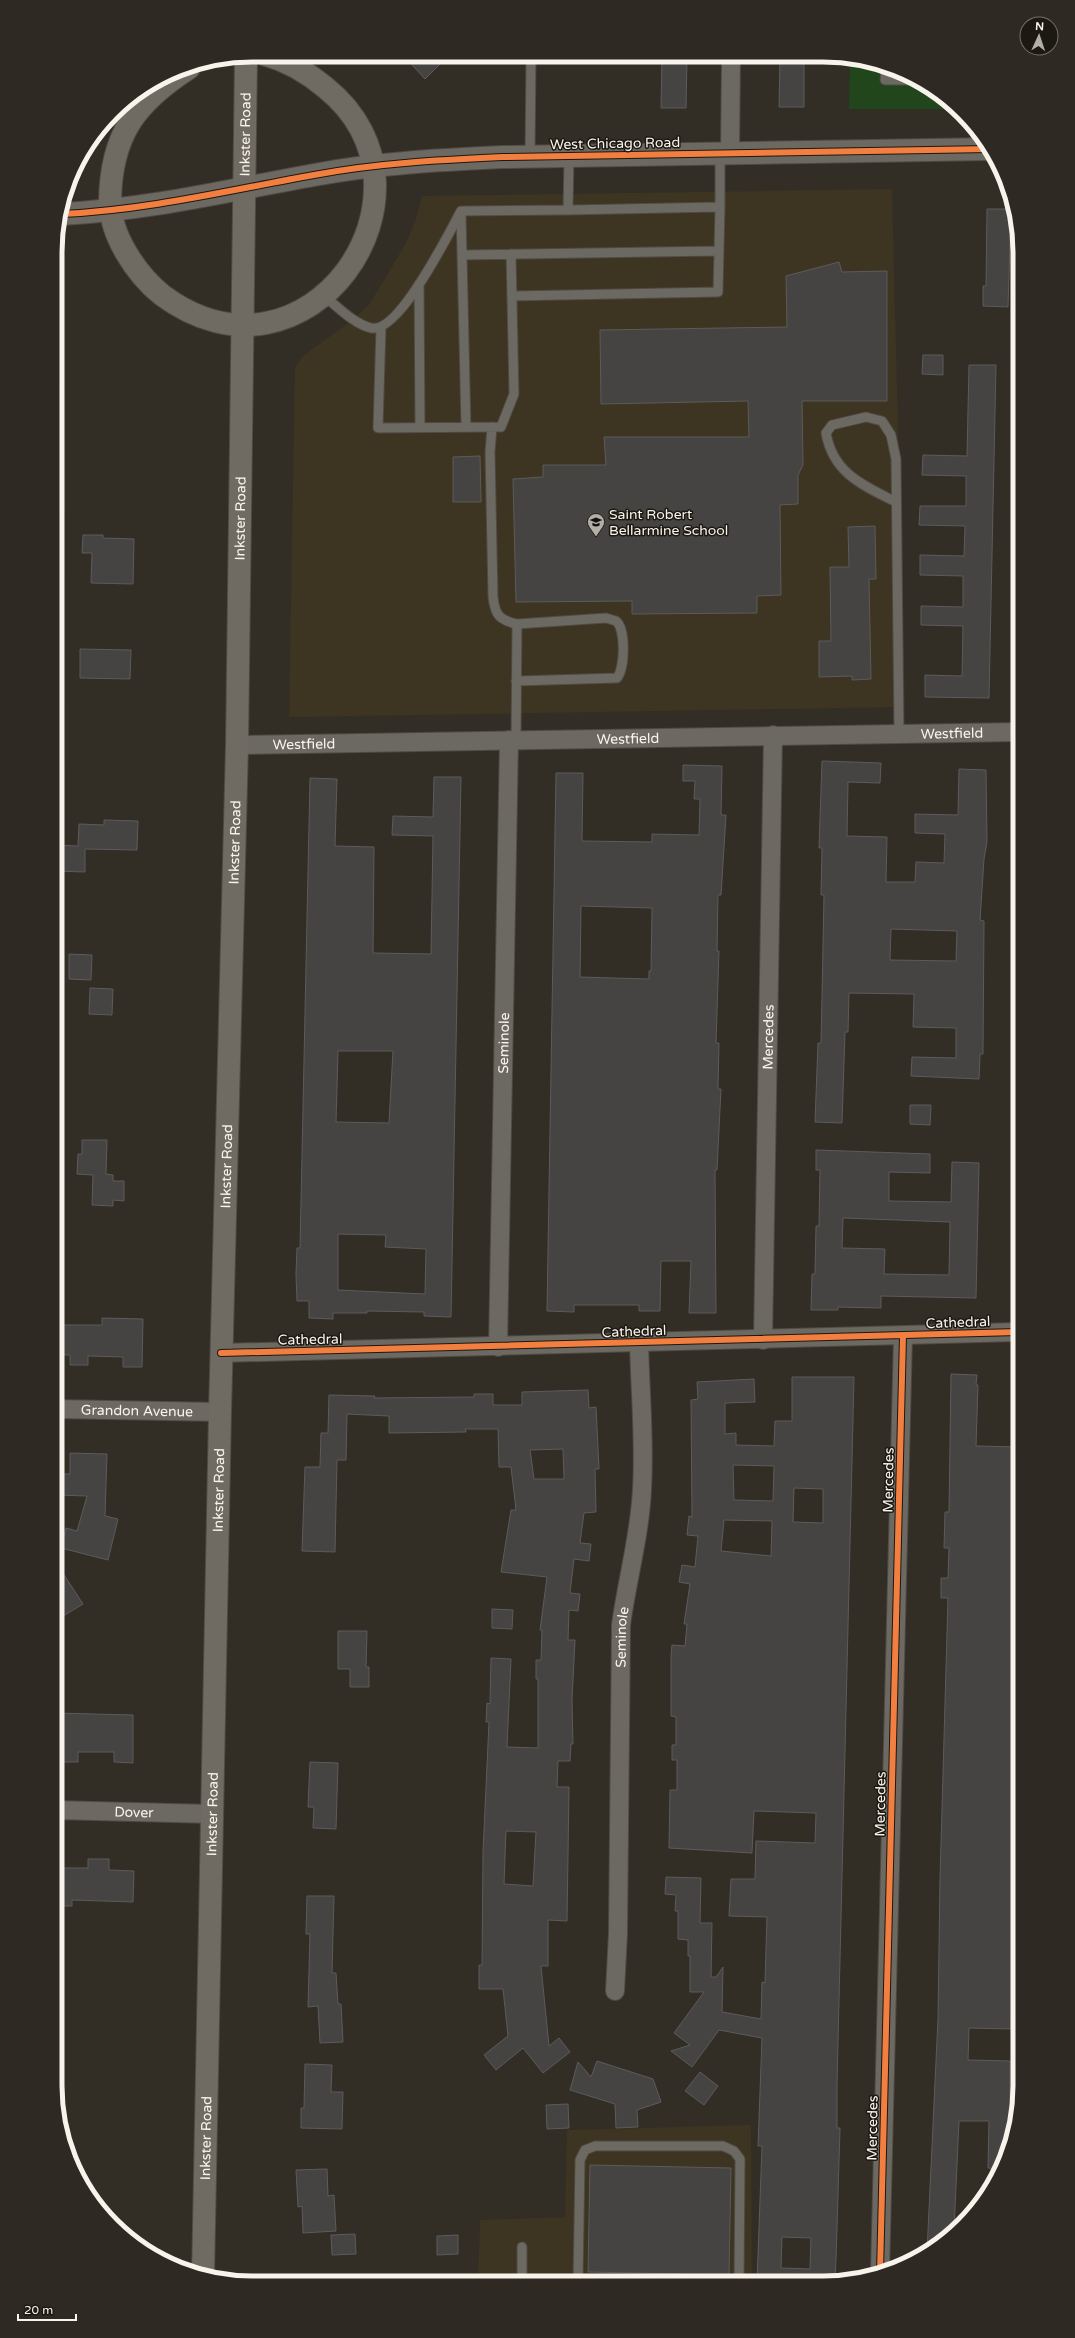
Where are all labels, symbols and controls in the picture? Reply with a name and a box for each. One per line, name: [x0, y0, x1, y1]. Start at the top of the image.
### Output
north arrow: [1019, 16, 1059, 56]
text: N: [1035, 20, 1044, 33]
street label: Inkster Road: [236, 92, 255, 177]
street label: West Chicago Road: [550, 134, 680, 153]
street label: Inkster Road: [231, 476, 250, 561]
place label: Saint Robert Bellarmine School: [609, 506, 728, 539]
school or university icon: Saint Robert Bellarmine School: [586, 512, 606, 537]
street label: Westfield: [920, 725, 983, 743]
street label: Westfield: [596, 730, 659, 748]
street label: Westfield: [273, 735, 335, 753]
street label: Inkster Road: [225, 800, 245, 885]
street label: Mercedes: [759, 1004, 778, 1070]
street label: Seminole: [495, 1012, 513, 1074]
street label: Inkster Road: [217, 1124, 236, 1208]
street label: Cathedral: [925, 1313, 991, 1332]
street label: Cathedral: [601, 1322, 667, 1341]
street label: Cathedral: [277, 1330, 343, 1349]
street label: Grandon Avenue: [81, 1401, 193, 1421]
street label: Mercedes: [879, 1447, 898, 1513]
street label: Inkster Road: [210, 1448, 228, 1532]
street label: Seminole: [613, 1605, 633, 1668]
street label: Mercedes: [871, 1771, 890, 1837]
street label: Inkster Road: [203, 1772, 222, 1856]
street label: Dover: [114, 1804, 154, 1822]
street label: Mercedes: [863, 2095, 882, 2161]
street label: Inkster Road: [197, 2096, 216, 2180]
scale bar: [18, 2296, 76, 2322]
text: 20 m: [24, 2303, 53, 2317]

